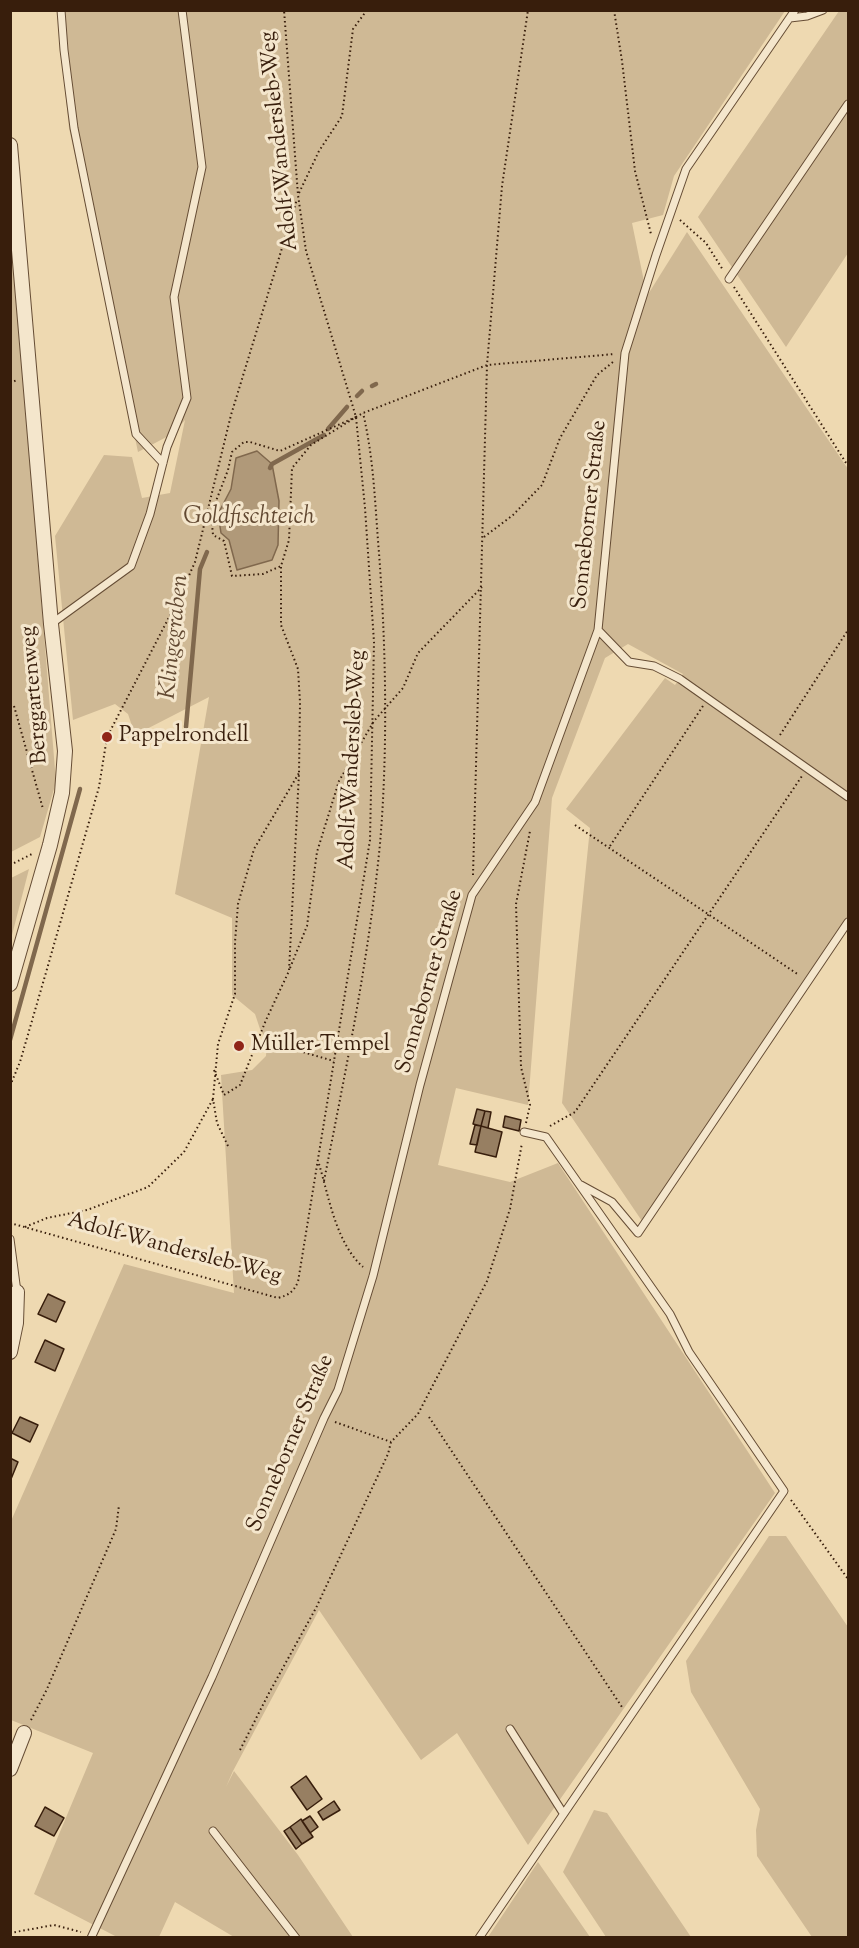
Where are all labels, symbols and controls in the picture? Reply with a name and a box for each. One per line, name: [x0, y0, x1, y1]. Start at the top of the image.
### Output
street label: Adolf-Wandersleb-Weg: [256, 30, 306, 252]
street label: Sonneborner Straße: [568, 419, 614, 611]
water label: Goldfischteich: [183, 505, 315, 533]
water label: Klingegraben: [155, 573, 197, 701]
street label: Berggartenweg: [17, 625, 55, 765]
street label: Adolf-Wandersleb-Weg: [335, 649, 373, 871]
place label: Pappelrondell: [119, 724, 249, 750]
marker: Pappelrondell: [100, 730, 114, 744]
street label: Sonneborner Straße: [392, 887, 470, 1077]
place label: Müller-Tempel: [251, 1033, 390, 1059]
marker: Müller-Tempel: [232, 1039, 246, 1053]
street label: Adolf-Wandersleb-Weg: [64, 1209, 284, 1291]
street label: Sonneborner Straße: [243, 1351, 341, 1537]

